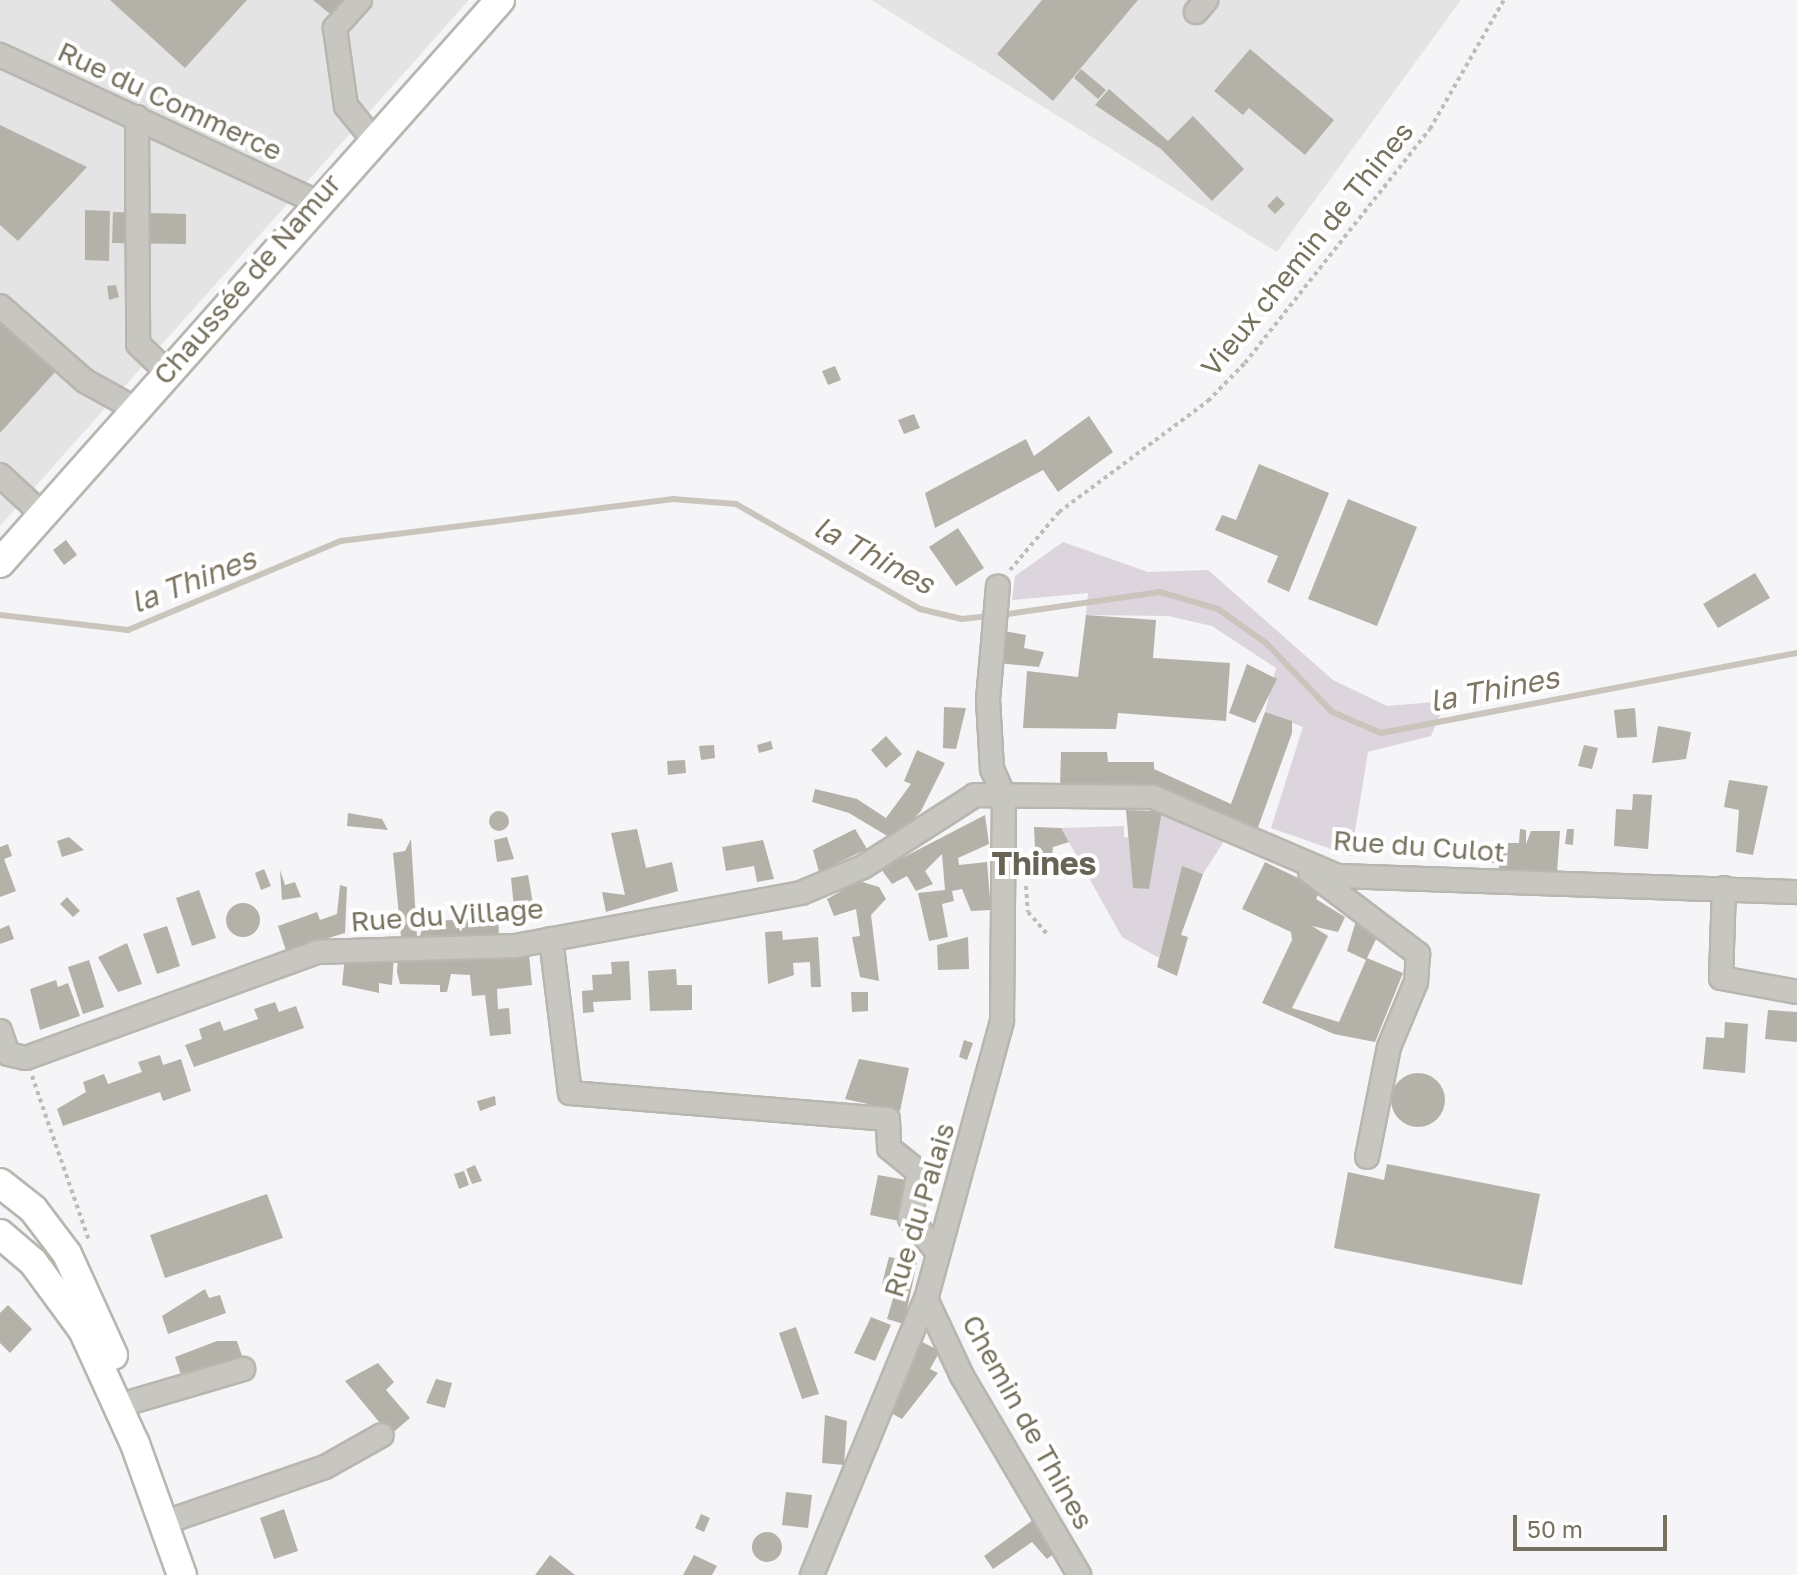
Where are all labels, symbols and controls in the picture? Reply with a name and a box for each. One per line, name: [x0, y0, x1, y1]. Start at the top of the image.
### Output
street label: Rue du Commerce: [53, 34, 287, 168]
street label: Vieux chemin de Thines: [1194, 115, 1420, 383]
street label: Chaussée de Namur: [146, 167, 348, 391]
water label: la Thines: [808, 508, 940, 602]
water label: la Thines: [125, 540, 261, 620]
water label: la Thines: [1426, 659, 1562, 719]
street label: Rue du Culot: [1332, 823, 1506, 869]
district label: Thines: [991, 844, 1097, 882]
street label: Rue du Village: [349, 891, 545, 939]
street label: Rue du Palais: [877, 1119, 961, 1301]
street label: Chemin de Thines: [955, 1309, 1101, 1535]
scale bar: [1517, 1499, 1671, 1549]
text: 50 m: [1527, 1514, 1583, 1543]

